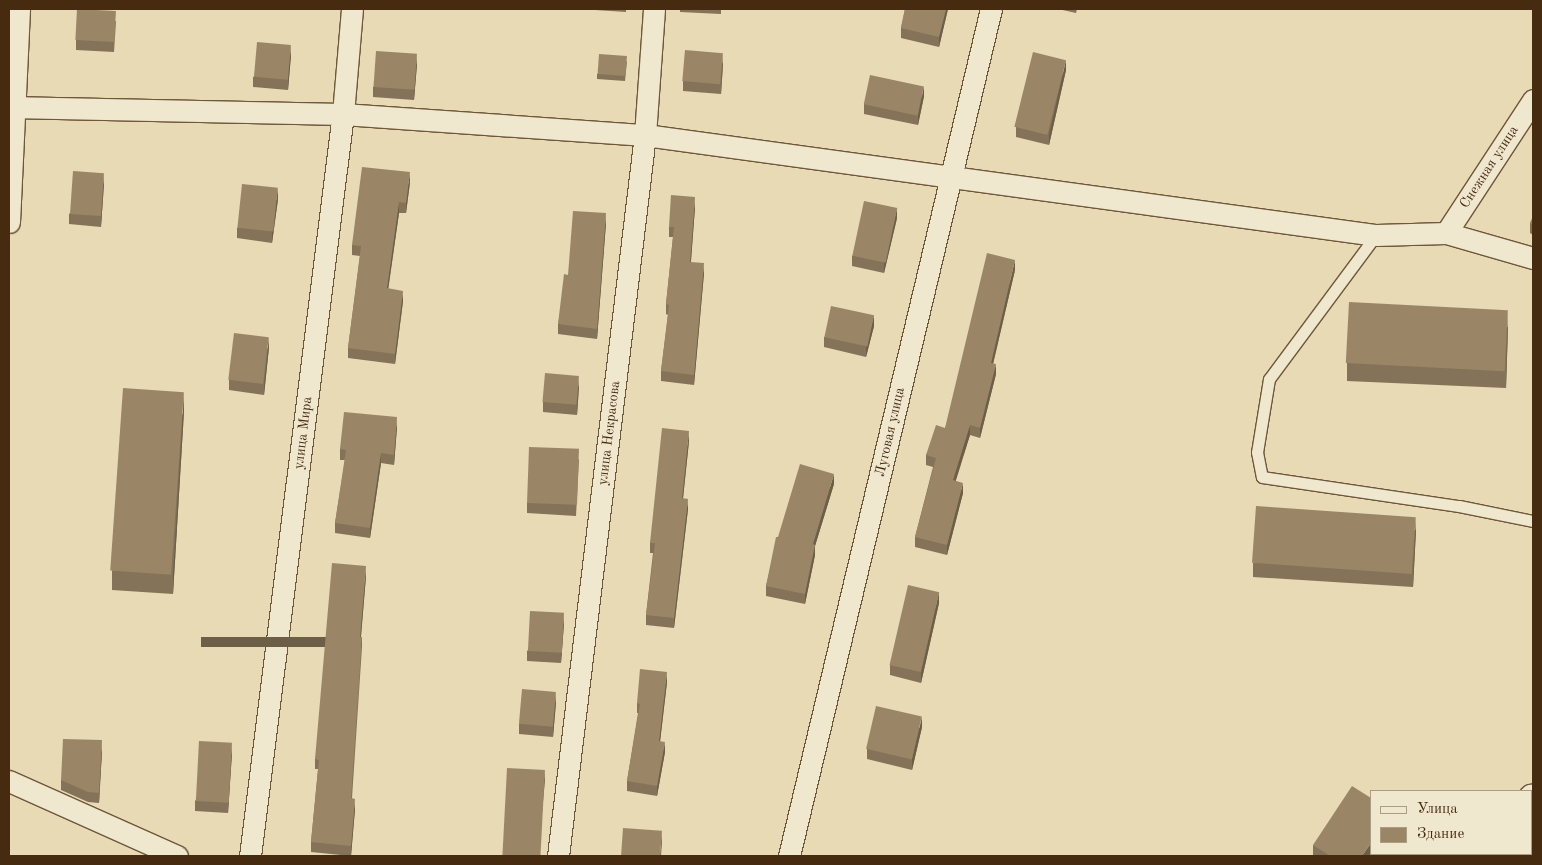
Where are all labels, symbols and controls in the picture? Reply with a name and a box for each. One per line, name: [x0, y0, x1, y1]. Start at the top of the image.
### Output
street label: Снежная улица: [1456, 123, 1522, 211]
street label: улица Некрасова: [594, 380, 624, 486]
street label: Луговая улица: [872, 386, 908, 478]
street label: улица Мира: [290, 396, 316, 470]
legend: [1370, 790, 1532, 855]
text: Улица: [1417, 802, 1458, 817]
text: Здание: [1417, 827, 1464, 842]

